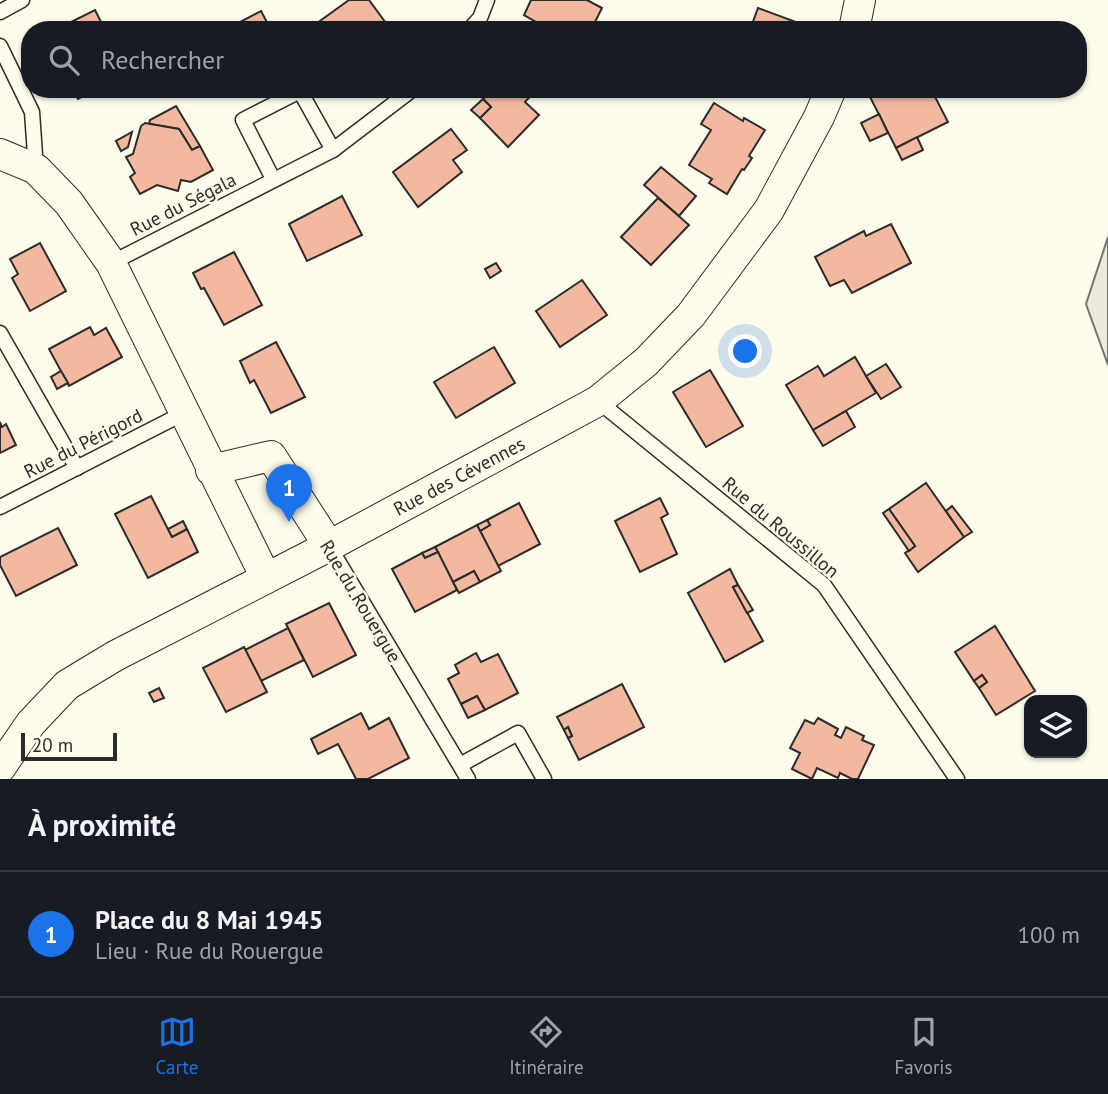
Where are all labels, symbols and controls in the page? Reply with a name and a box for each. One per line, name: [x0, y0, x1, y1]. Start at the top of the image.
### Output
search box: [21, 21, 1087, 98]
icon: search: [45, 41, 83, 79]
text: Rechercher: [101, 43, 224, 76]
street label: Rue du Ségala: [126, 167, 240, 241]
your location: [728, 334, 762, 368]
street label: Rue du Périgord: [20, 403, 146, 483]
street label: Rue des Cévennes: [389, 431, 529, 521]
pin: 1: [266, 464, 312, 522]
street label: Rue du Roussillon: [718, 471, 844, 583]
street label: Rue du Rouergue: [315, 535, 407, 667]
map controls: [1024, 695, 1087, 758]
button: layers: [1024, 695, 1087, 758]
scale bar: [21, 730, 117, 762]
text: 20 m: [32, 733, 73, 757]
text: À proximité: [28, 805, 176, 844]
text: Place du 8 Mai 1945: [95, 903, 323, 936]
text: 1: [44, 920, 58, 949]
text: 100 m: [1018, 920, 1080, 949]
text: Lieu · Rue du Rouergue: [95, 936, 323, 965]
tab: Carte: [155, 1013, 198, 1079]
tab: Itinéraire: [509, 1013, 584, 1079]
tab: Favoris: [895, 1013, 952, 1079]

